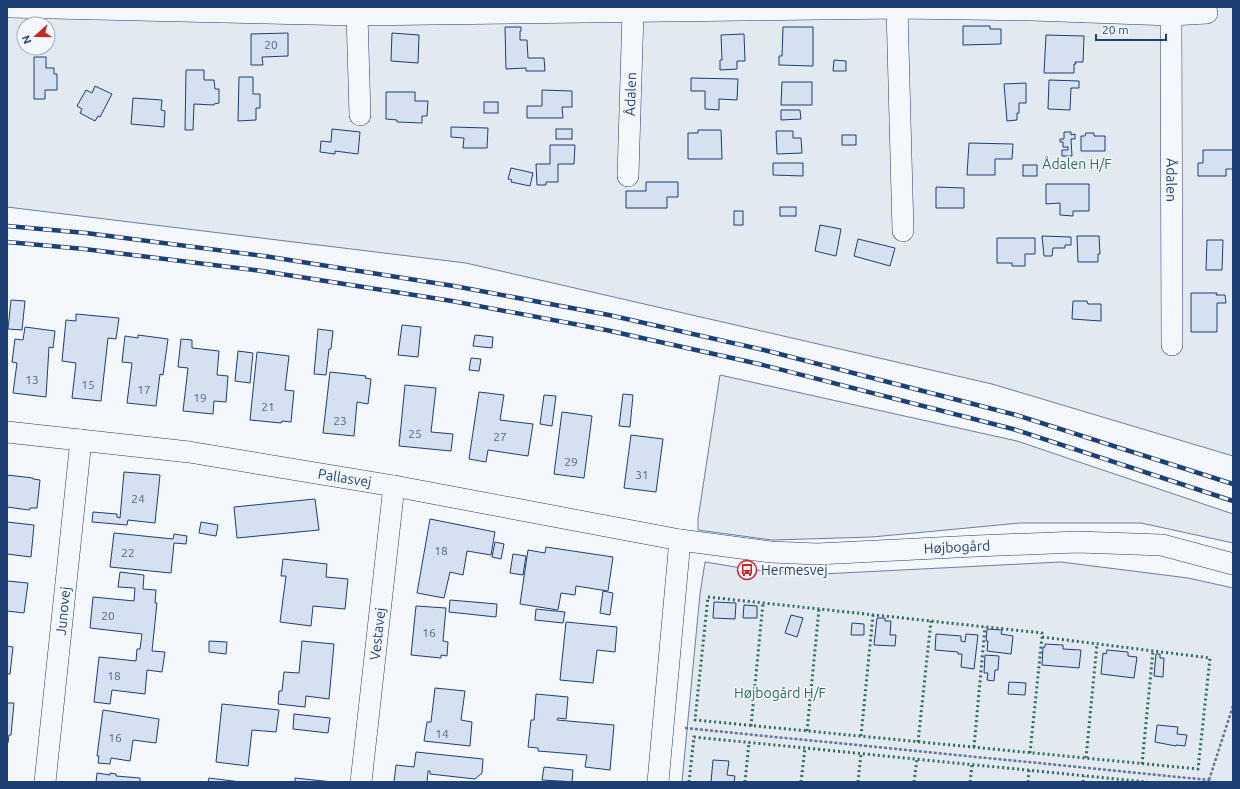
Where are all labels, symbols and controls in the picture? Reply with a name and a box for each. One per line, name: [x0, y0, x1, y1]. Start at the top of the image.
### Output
north arrow: [16, 16, 56, 56]
scale bar: [1096, 16, 1166, 42]
text: 20 m: [1102, 23, 1129, 36]
text: N: [20, 34, 34, 46]
house number: 20: [264, 38, 278, 51]
street label: Ådalen: [622, 72, 639, 116]
park label: Ådalen H/F: [1042, 156, 1112, 172]
street label: Ådalen: [1163, 158, 1180, 202]
house number: 13: [25, 373, 39, 386]
house number: 15: [81, 378, 95, 391]
house number: 17: [137, 383, 151, 396]
house number: 19: [193, 391, 207, 404]
house number: 21: [261, 400, 275, 413]
house number: 23: [333, 414, 347, 427]
house number: 25: [408, 427, 422, 440]
house number: 27: [493, 430, 507, 443]
house number: 29: [564, 455, 578, 468]
street label: Pallasvej: [317, 466, 373, 490]
house number: 31: [635, 468, 649, 481]
house number: 24: [131, 492, 145, 505]
street label: Højbogård: [923, 537, 991, 557]
house number: 18: [434, 544, 448, 557]
house number: 22: [121, 546, 135, 559]
bus stop icon: Hermesvej: [736, 559, 758, 581]
place label: Hermesvej: [761, 562, 828, 578]
street label: Junovej: [52, 586, 74, 636]
street label: Vestavej: [367, 607, 388, 661]
house number: 20: [101, 609, 115, 622]
house number: 16: [422, 626, 436, 639]
house number: 18: [107, 669, 121, 682]
park label: Højbogård H/F: [734, 685, 826, 701]
house number: 14: [435, 727, 449, 740]
house number: 16: [108, 731, 122, 744]

